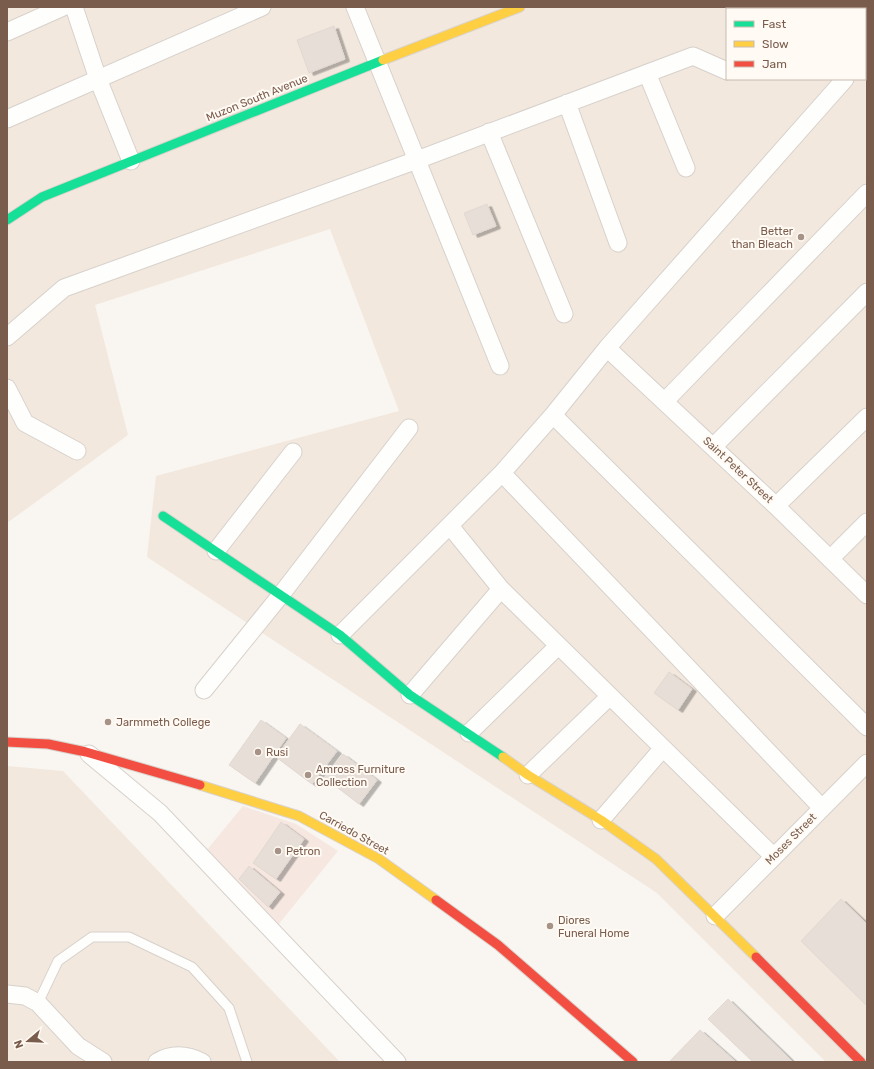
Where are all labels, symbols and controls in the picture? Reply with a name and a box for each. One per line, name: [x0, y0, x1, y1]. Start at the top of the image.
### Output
legend: [726, 8, 866, 80]
text: Fast: [762, 17, 786, 31]
text: Slow: [762, 37, 789, 51]
text: Jam: [762, 57, 787, 71]
street label: Muzon South Avenue: [204, 72, 310, 124]
place label: Better than Bleach: [732, 225, 794, 251]
marker: Better than Bleach: [796, 232, 806, 242]
street label: Saint Peter Street: [700, 434, 776, 506]
place label: Jarmmeth College: [116, 716, 210, 729]
marker: Jarmmeth College: [103, 717, 113, 727]
place label: Rusi: [266, 746, 288, 759]
marker: Rusi: [253, 747, 263, 757]
place label: Amross Furniture Collection: [316, 763, 405, 789]
marker: Amross Furniture Collection: [303, 770, 313, 780]
street label: Carriedo Street: [317, 808, 392, 858]
street label: Moses Street: [763, 810, 820, 867]
place label: Petron: [286, 845, 320, 858]
marker: Petron: [273, 846, 283, 856]
place label: Diores Funeral Home: [558, 914, 629, 940]
marker: Diores Funeral Home: [545, 921, 555, 931]
north arrow: [8, 1021, 48, 1061]
text: N: [12, 1038, 26, 1050]

